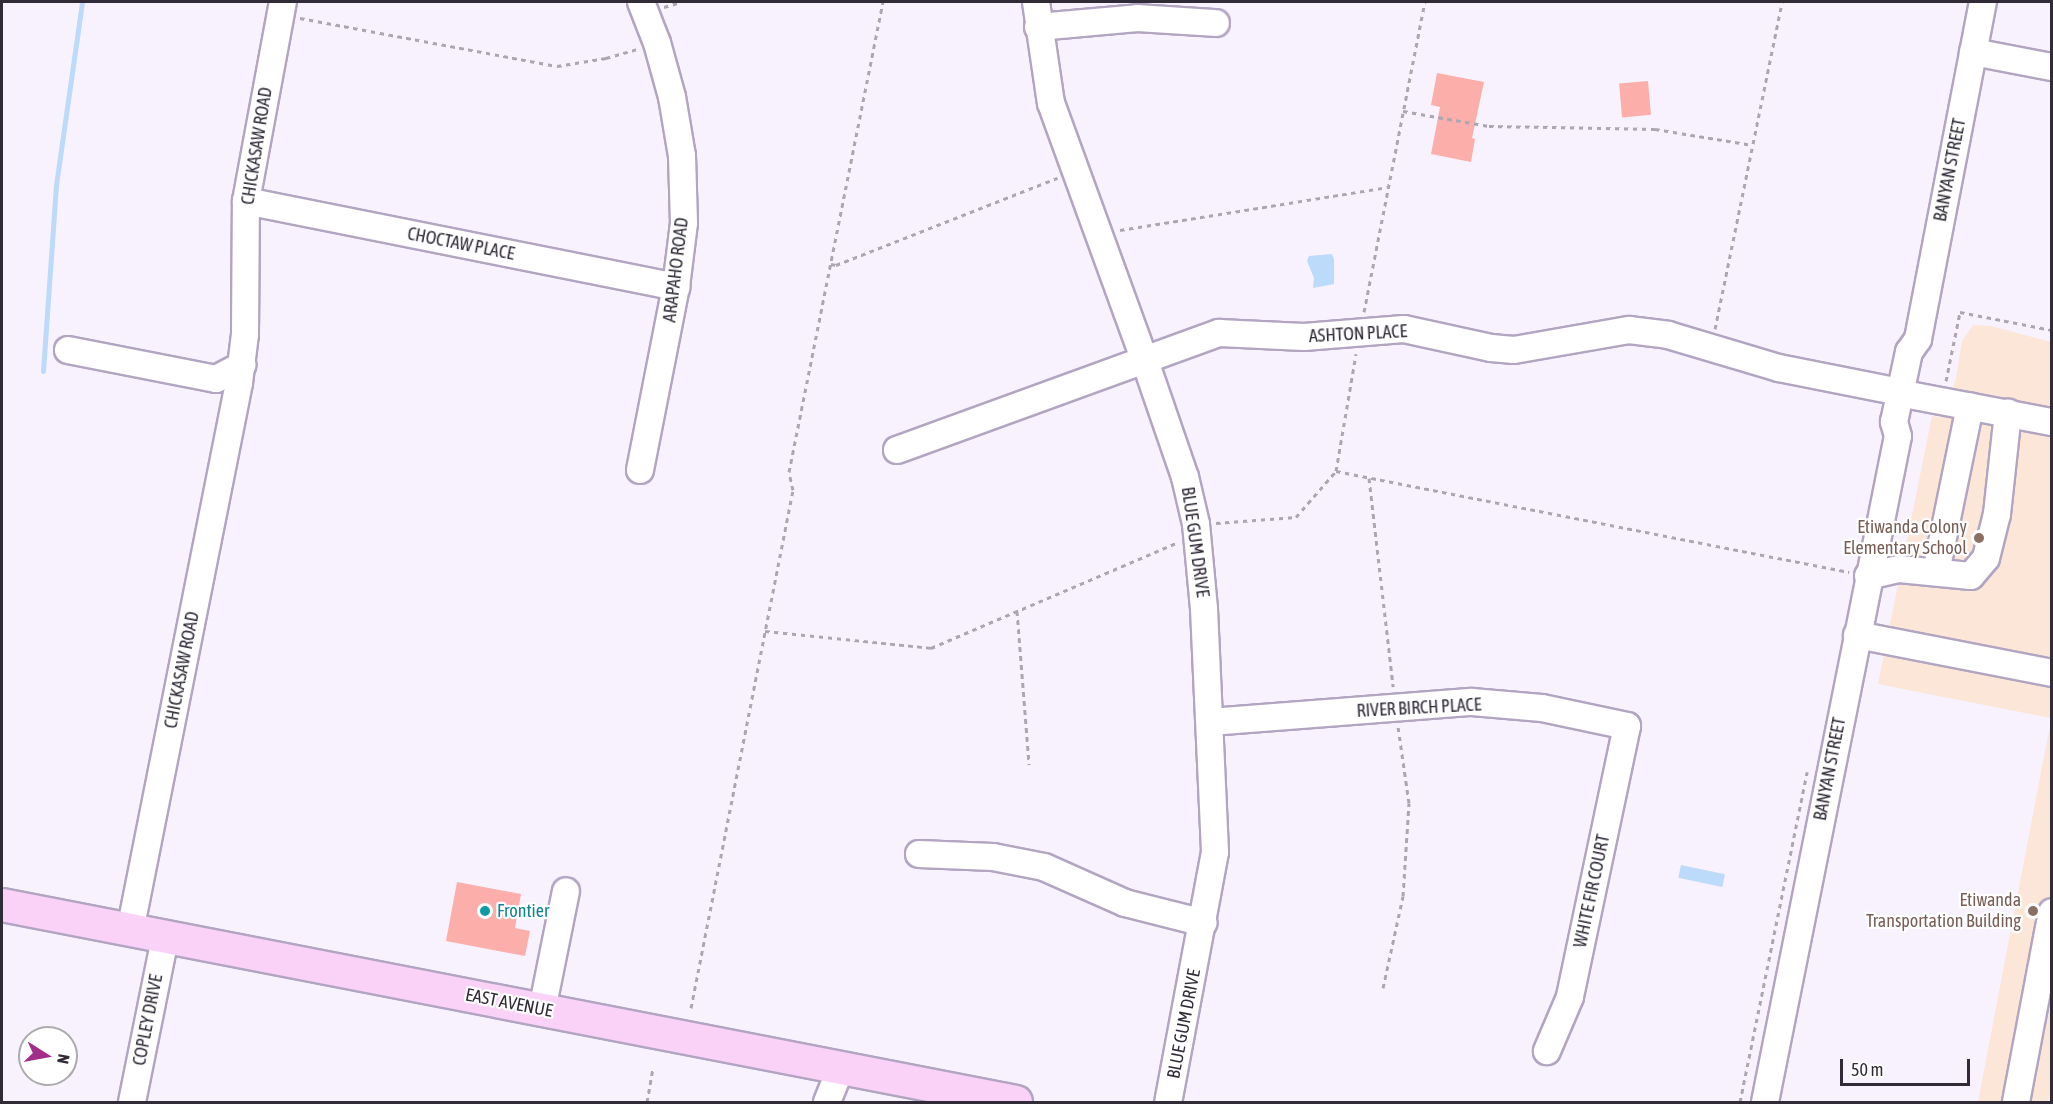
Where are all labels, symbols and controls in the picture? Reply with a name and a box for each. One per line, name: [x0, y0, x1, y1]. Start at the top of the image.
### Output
street label: CHICKASAW ROAD: [237, 86, 277, 206]
street label: BANYAN STREET: [1929, 117, 1971, 223]
street label: ARAPAHO ROAD: [659, 216, 693, 324]
street label: CHOCTAW PLACE: [406, 223, 516, 265]
street label: ASHTON PLACE: [1308, 321, 1408, 347]
street label: BLUE GUM DRIVE: [1177, 485, 1213, 599]
place label: Etiwanda Colony Elementary School: [1843, 517, 1967, 560]
marker: Etiwanda Colony Elementary School: [1972, 531, 1986, 545]
street label: CHICKASAW ROAD: [160, 610, 204, 730]
street label: RIVER BIRCH PLACE: [1356, 694, 1482, 722]
street label: BANYAN STREET: [1809, 716, 1851, 822]
street label: WHITE FIR COURT: [1569, 832, 1615, 950]
place label: Etiwanda Transportation Building: [1866, 890, 2021, 932]
place label: Frontier: [497, 900, 549, 922]
marker: Frontier: [478, 904, 492, 918]
marker: Etiwanda Transportation Building: [2026, 904, 2040, 918]
street label: BLUE GUM DRIVE: [1163, 967, 1205, 1081]
street label: COPLEY DRIVE: [129, 973, 167, 1067]
street label: EAST AVENUE: [464, 984, 554, 1022]
north arrow: [18, 1026, 78, 1086]
scale bar: [1843, 1047, 1974, 1085]
text: N: [54, 1053, 73, 1065]
text: 50 m: [1851, 1059, 1883, 1080]

